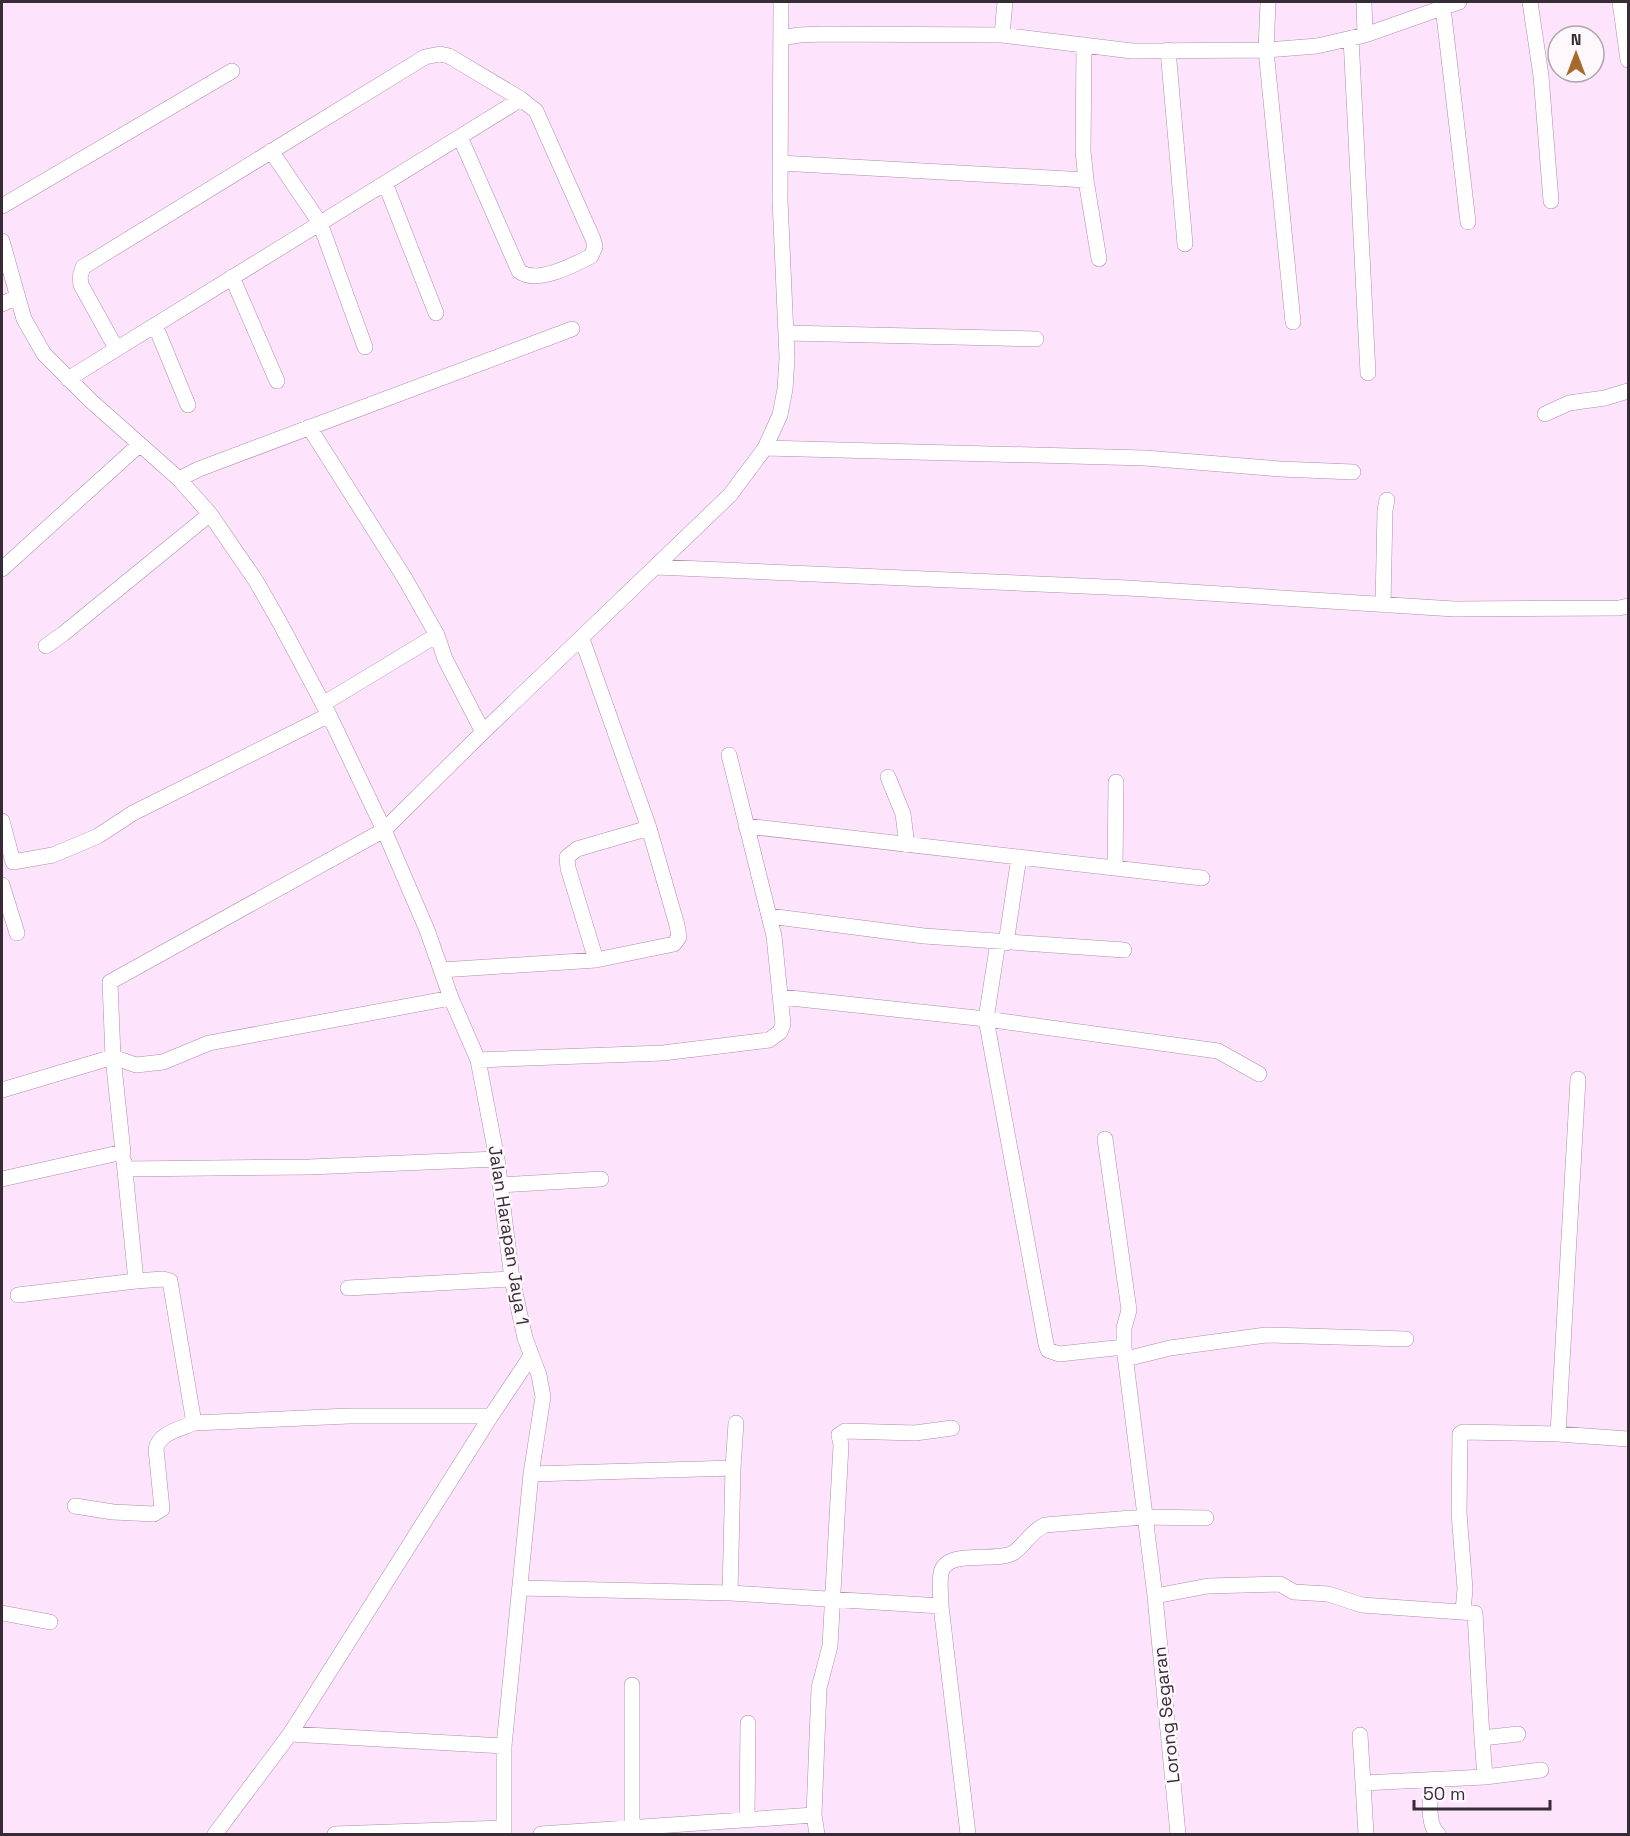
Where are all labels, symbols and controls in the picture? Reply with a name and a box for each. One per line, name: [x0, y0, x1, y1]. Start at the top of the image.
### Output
north arrow: [1546, 24, 1606, 84]
text: N: [1571, 29, 1581, 50]
street label: Jalan Harapan Jaya 1: [483, 1144, 535, 1326]
street label: Lorong Segaran: [1147, 1646, 1185, 1784]
scale bar: [1414, 1773, 1550, 1811]
text: 50 m: [1423, 1782, 1465, 1805]

